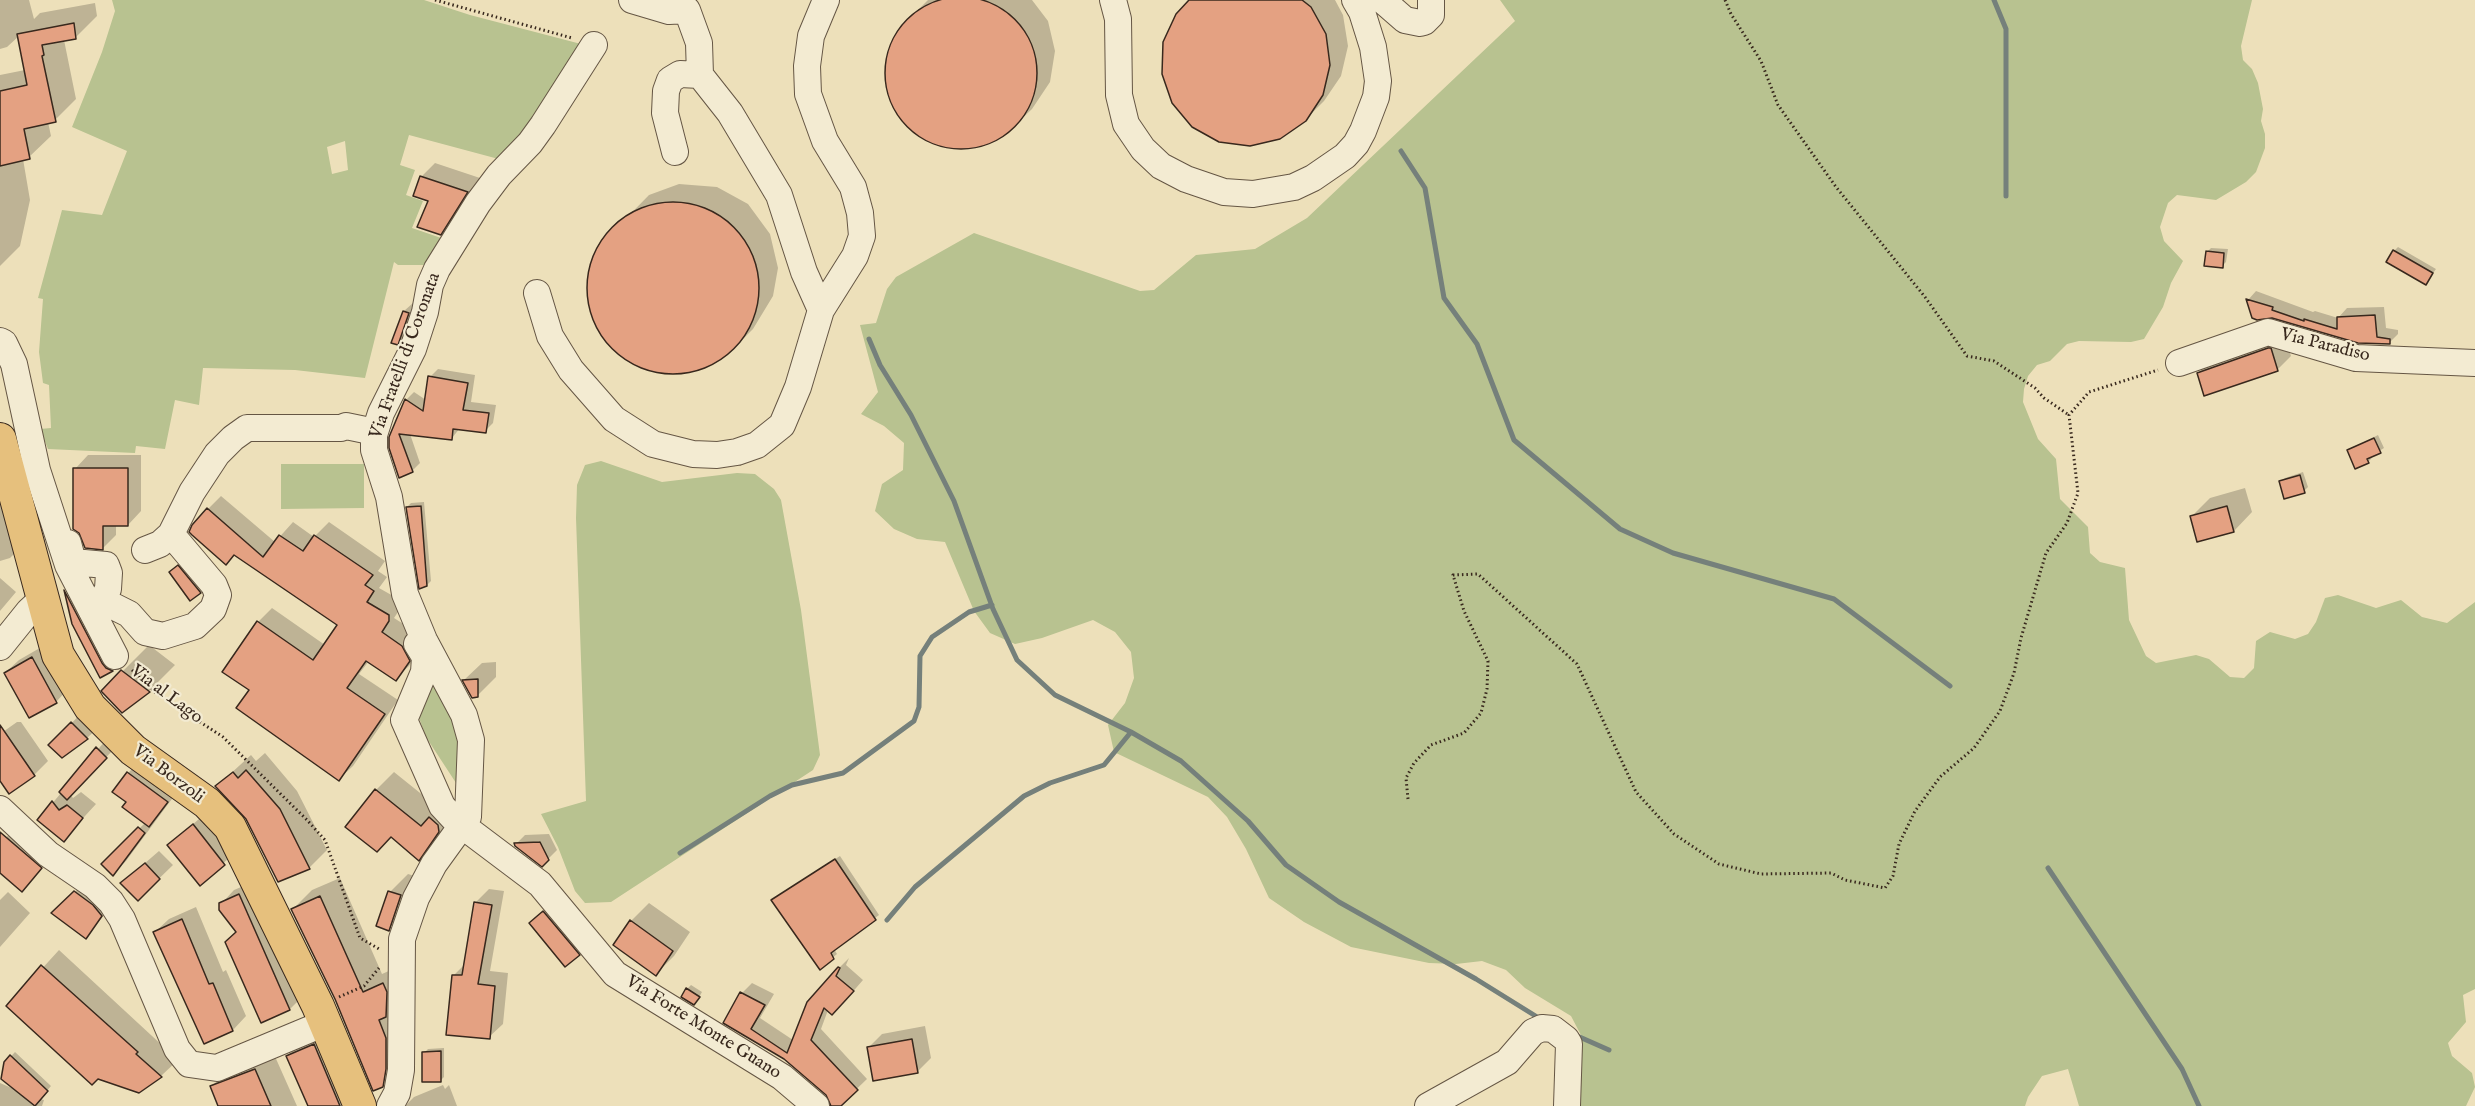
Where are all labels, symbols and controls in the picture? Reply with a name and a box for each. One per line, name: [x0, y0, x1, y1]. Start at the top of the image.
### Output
street label: Via Fratelli di Coronata: [366, 270, 446, 442]
street label: Via Paradiso: [2278, 324, 2372, 368]
street label: Via al Lago: [126, 661, 206, 729]
street label: Via Borzoli: [128, 741, 208, 809]
street label: Via Forte Monte Guano: [621, 971, 785, 1085]

